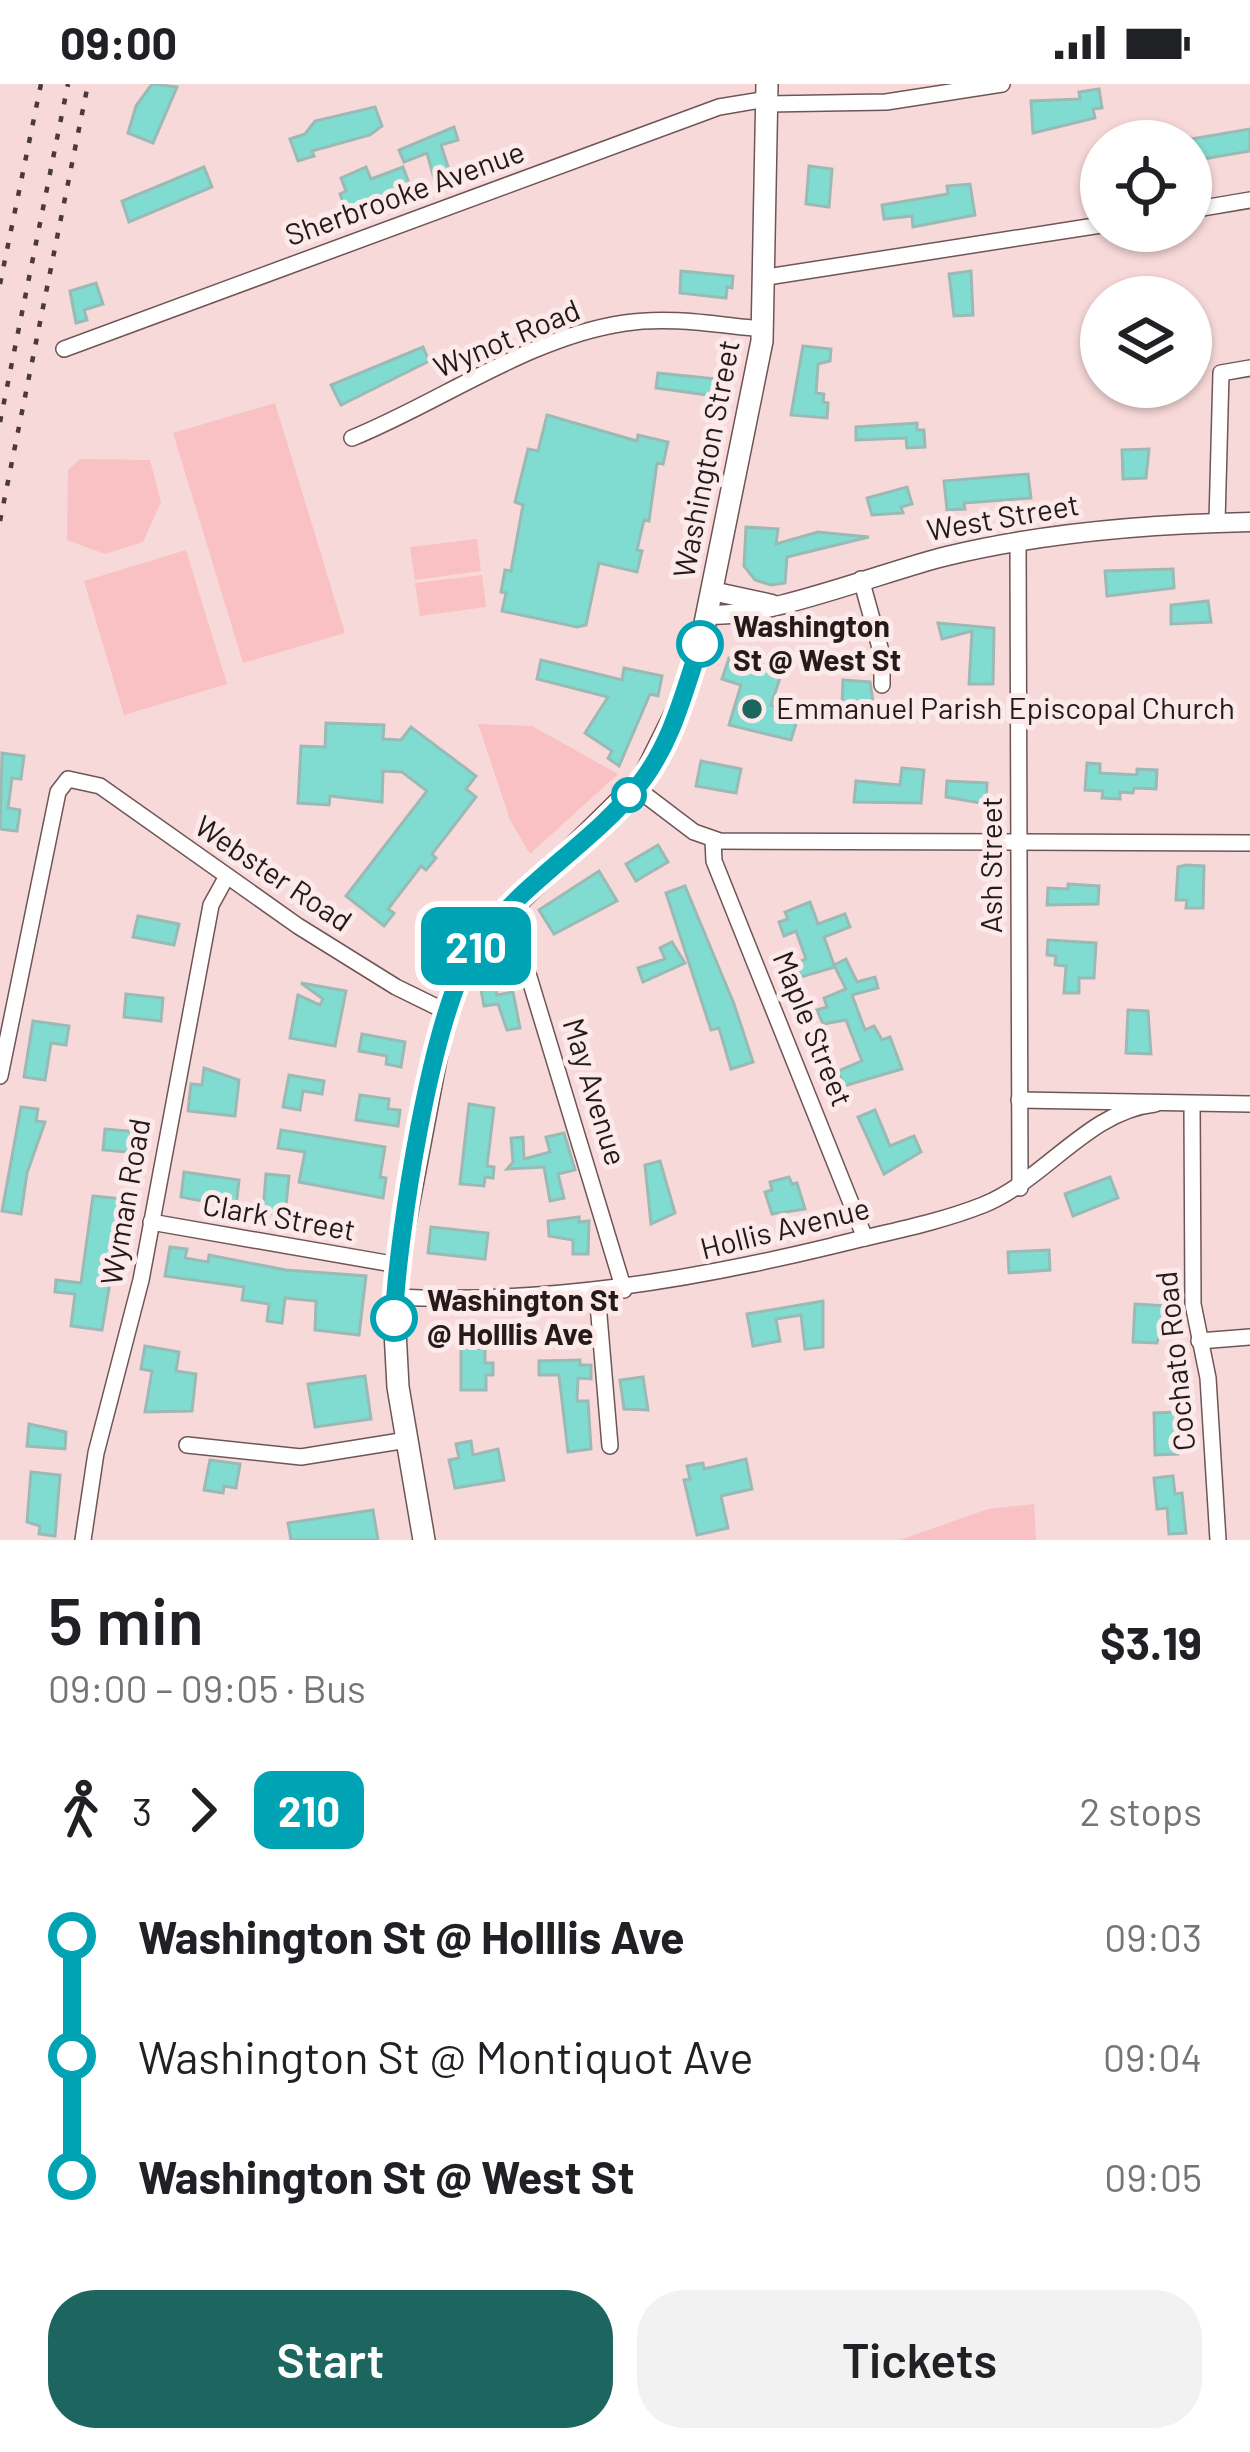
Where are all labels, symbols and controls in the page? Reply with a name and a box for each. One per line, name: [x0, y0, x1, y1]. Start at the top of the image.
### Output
text: 09:00: [60, 15, 177, 69]
map controls: [1080, 120, 1212, 408]
button: locate: [1080, 120, 1212, 252]
street label: Sherbrooke Avenue: [280, 132, 529, 252]
button: layers: [1080, 276, 1212, 408]
street label: Wynot Road: [428, 290, 585, 384]
street label: Washington Street: [664, 337, 746, 581]
street label: West Street: [924, 485, 1082, 547]
place label: Washington St @ West St: [733, 607, 901, 677]
marker: Washington St @ West St: [678, 622, 722, 666]
place label: Emmanuel Parish Episcopal Church: [776, 689, 1235, 725]
marker: Emmanuel Parish Episcopal Church: [739, 696, 765, 722]
unlabelled marker: [613, 779, 645, 811]
street label: Ash Street: [972, 797, 1008, 933]
street label: Webster Road: [189, 807, 359, 938]
line badge: 210: [407, 907, 545, 985]
text: 210: [445, 921, 507, 971]
street label: Maple Street: [766, 945, 861, 1111]
street label: May Avenue: [557, 1014, 635, 1169]
street label: Wyman Road: [92, 1116, 156, 1288]
street label: Clark Street: [200, 1185, 358, 1247]
street label: Hollis Avenue: [696, 1189, 873, 1265]
street label: Cochato Road: [1147, 1269, 1201, 1453]
place label: Washington St @ Holllis Ave: [427, 1281, 619, 1351]
marker: Washington St @ Holllis Ave: [372, 1296, 416, 1340]
text: 5 min: [48, 1579, 204, 1658]
text: $3.19: [1100, 1615, 1202, 1669]
text: 09:00 – 09:05 · Bus: [48, 1664, 366, 1711]
icon: walk: [48, 1777, 114, 1843]
icon: forward: [170, 1777, 236, 1843]
text: 210: [278, 1785, 340, 1835]
text: 3: [132, 1787, 152, 1834]
text: 2 stops: [1079, 1787, 1202, 1834]
text: Washington St @ Holllis Ave: [138, 1909, 685, 1963]
text: 09:03: [1104, 1913, 1202, 1960]
text: Washington St @ Montiquot Ave: [138, 2029, 753, 2083]
text: 09:04: [1103, 2033, 1202, 2080]
text: Washington St @ West St: [138, 2149, 635, 2203]
text: 09:05: [1104, 2153, 1202, 2200]
button: Start: [48, 2290, 613, 2428]
button: Tickets: [637, 2290, 1202, 2428]

